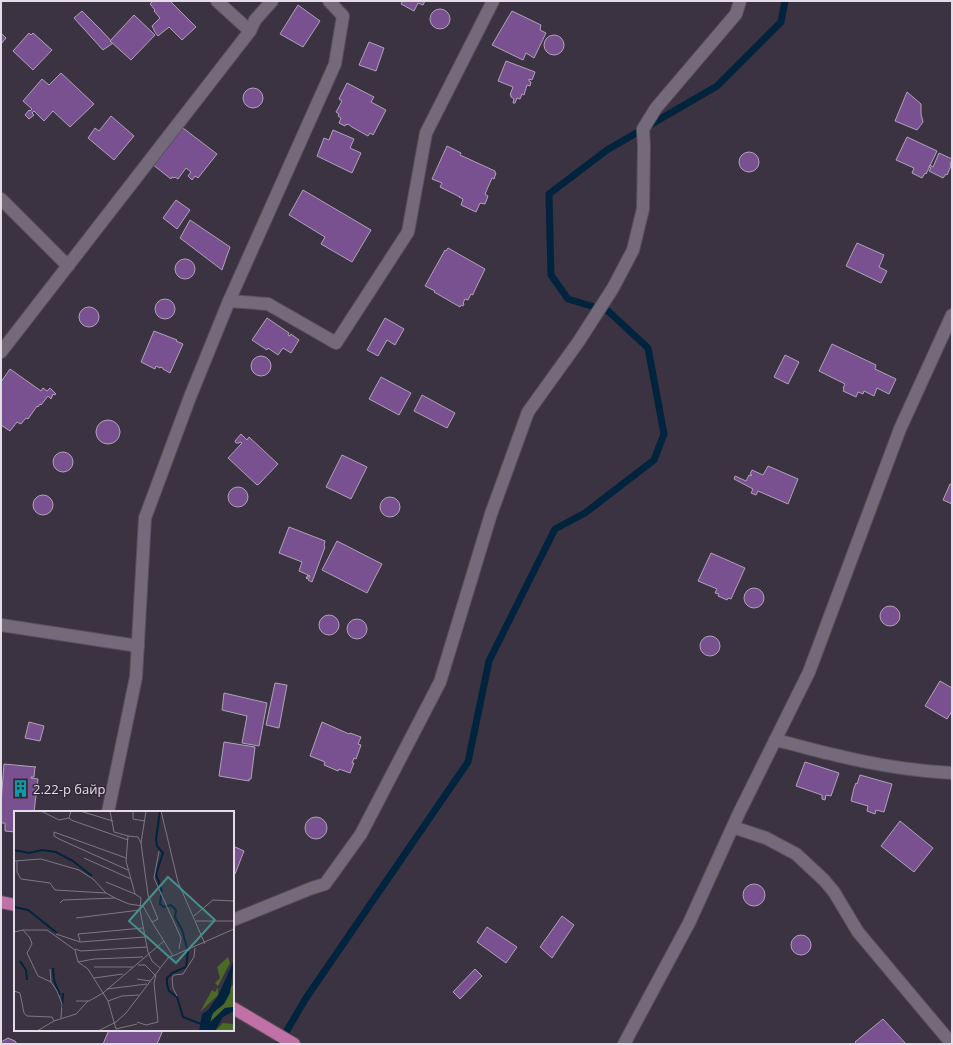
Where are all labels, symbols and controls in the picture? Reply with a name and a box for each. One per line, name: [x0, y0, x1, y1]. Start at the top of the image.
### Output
building icon: 2.22-р байр: [10, 779, 30, 799]
place label: 2.22-р байр: [33, 780, 105, 798]
inset map: [14, 811, 234, 1031]

